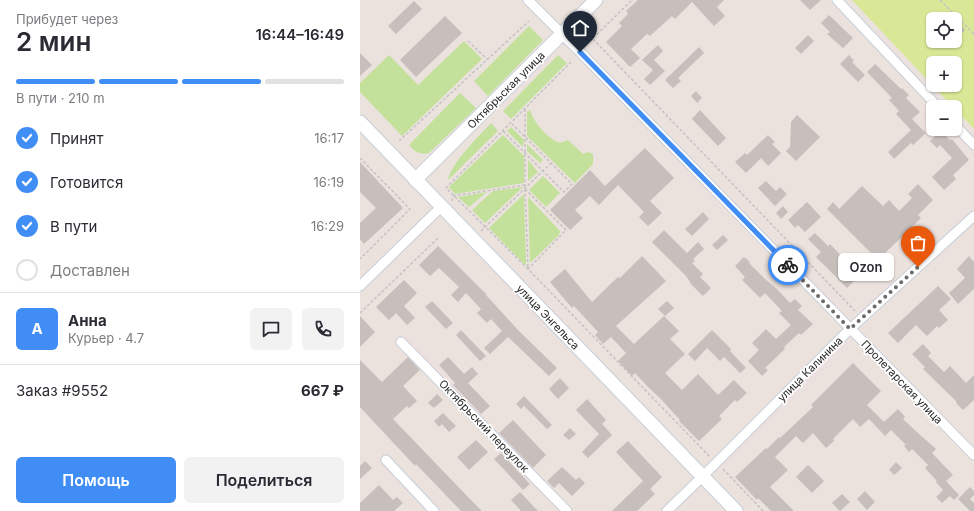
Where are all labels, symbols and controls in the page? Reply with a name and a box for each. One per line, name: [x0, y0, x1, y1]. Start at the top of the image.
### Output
text: Прибудет через: [16, 11, 118, 27]
pin: [563, 11, 597, 52]
map controls: [926, 12, 962, 136]
button: locate: [926, 12, 962, 48]
icon: home: [569, 17, 591, 39]
text: 16:44–16:49: [255, 25, 344, 44]
text: 2 мин: [16, 26, 91, 57]
street label: Октябрьская улица: [464, 48, 548, 132]
button: +: [926, 56, 962, 92]
text: В пути · 210 m: [16, 90, 105, 106]
button: −: [926, 100, 962, 136]
icon: check: [16, 127, 38, 149]
text: Принят: [50, 129, 103, 148]
text: 16:17: [314, 130, 344, 146]
icon: check: [16, 171, 38, 193]
text: Готовится: [50, 173, 123, 192]
text: 16:19: [314, 174, 344, 190]
icon: check: [16, 215, 38, 237]
text: В пути: [50, 217, 97, 236]
text: 16:29: [311, 218, 344, 234]
pin: [901, 226, 935, 267]
icon: bag: [907, 232, 929, 254]
courier: [768, 245, 808, 285]
callout: Ozon: [838, 253, 894, 281]
icon: bike: [777, 254, 799, 276]
text: Ozon: [850, 259, 882, 275]
text: Доставлен: [50, 261, 130, 280]
street label: улица Энгельса: [513, 282, 583, 352]
button: chat: [250, 308, 292, 350]
button: phone: [302, 308, 344, 350]
text: Анна: [68, 311, 107, 330]
text: А: [31, 319, 43, 338]
text: Курьер · 4.7: [68, 330, 144, 346]
street label: улица Калинина: [774, 333, 846, 405]
street label: Пролетарская улица: [858, 337, 946, 427]
street label: Октябрьский переулок: [436, 377, 532, 475]
text: Заказ #9552: [16, 381, 108, 400]
text: 667 ₽: [301, 381, 344, 400]
button: Помощь: [16, 457, 176, 503]
button: Поделиться: [184, 457, 344, 503]

